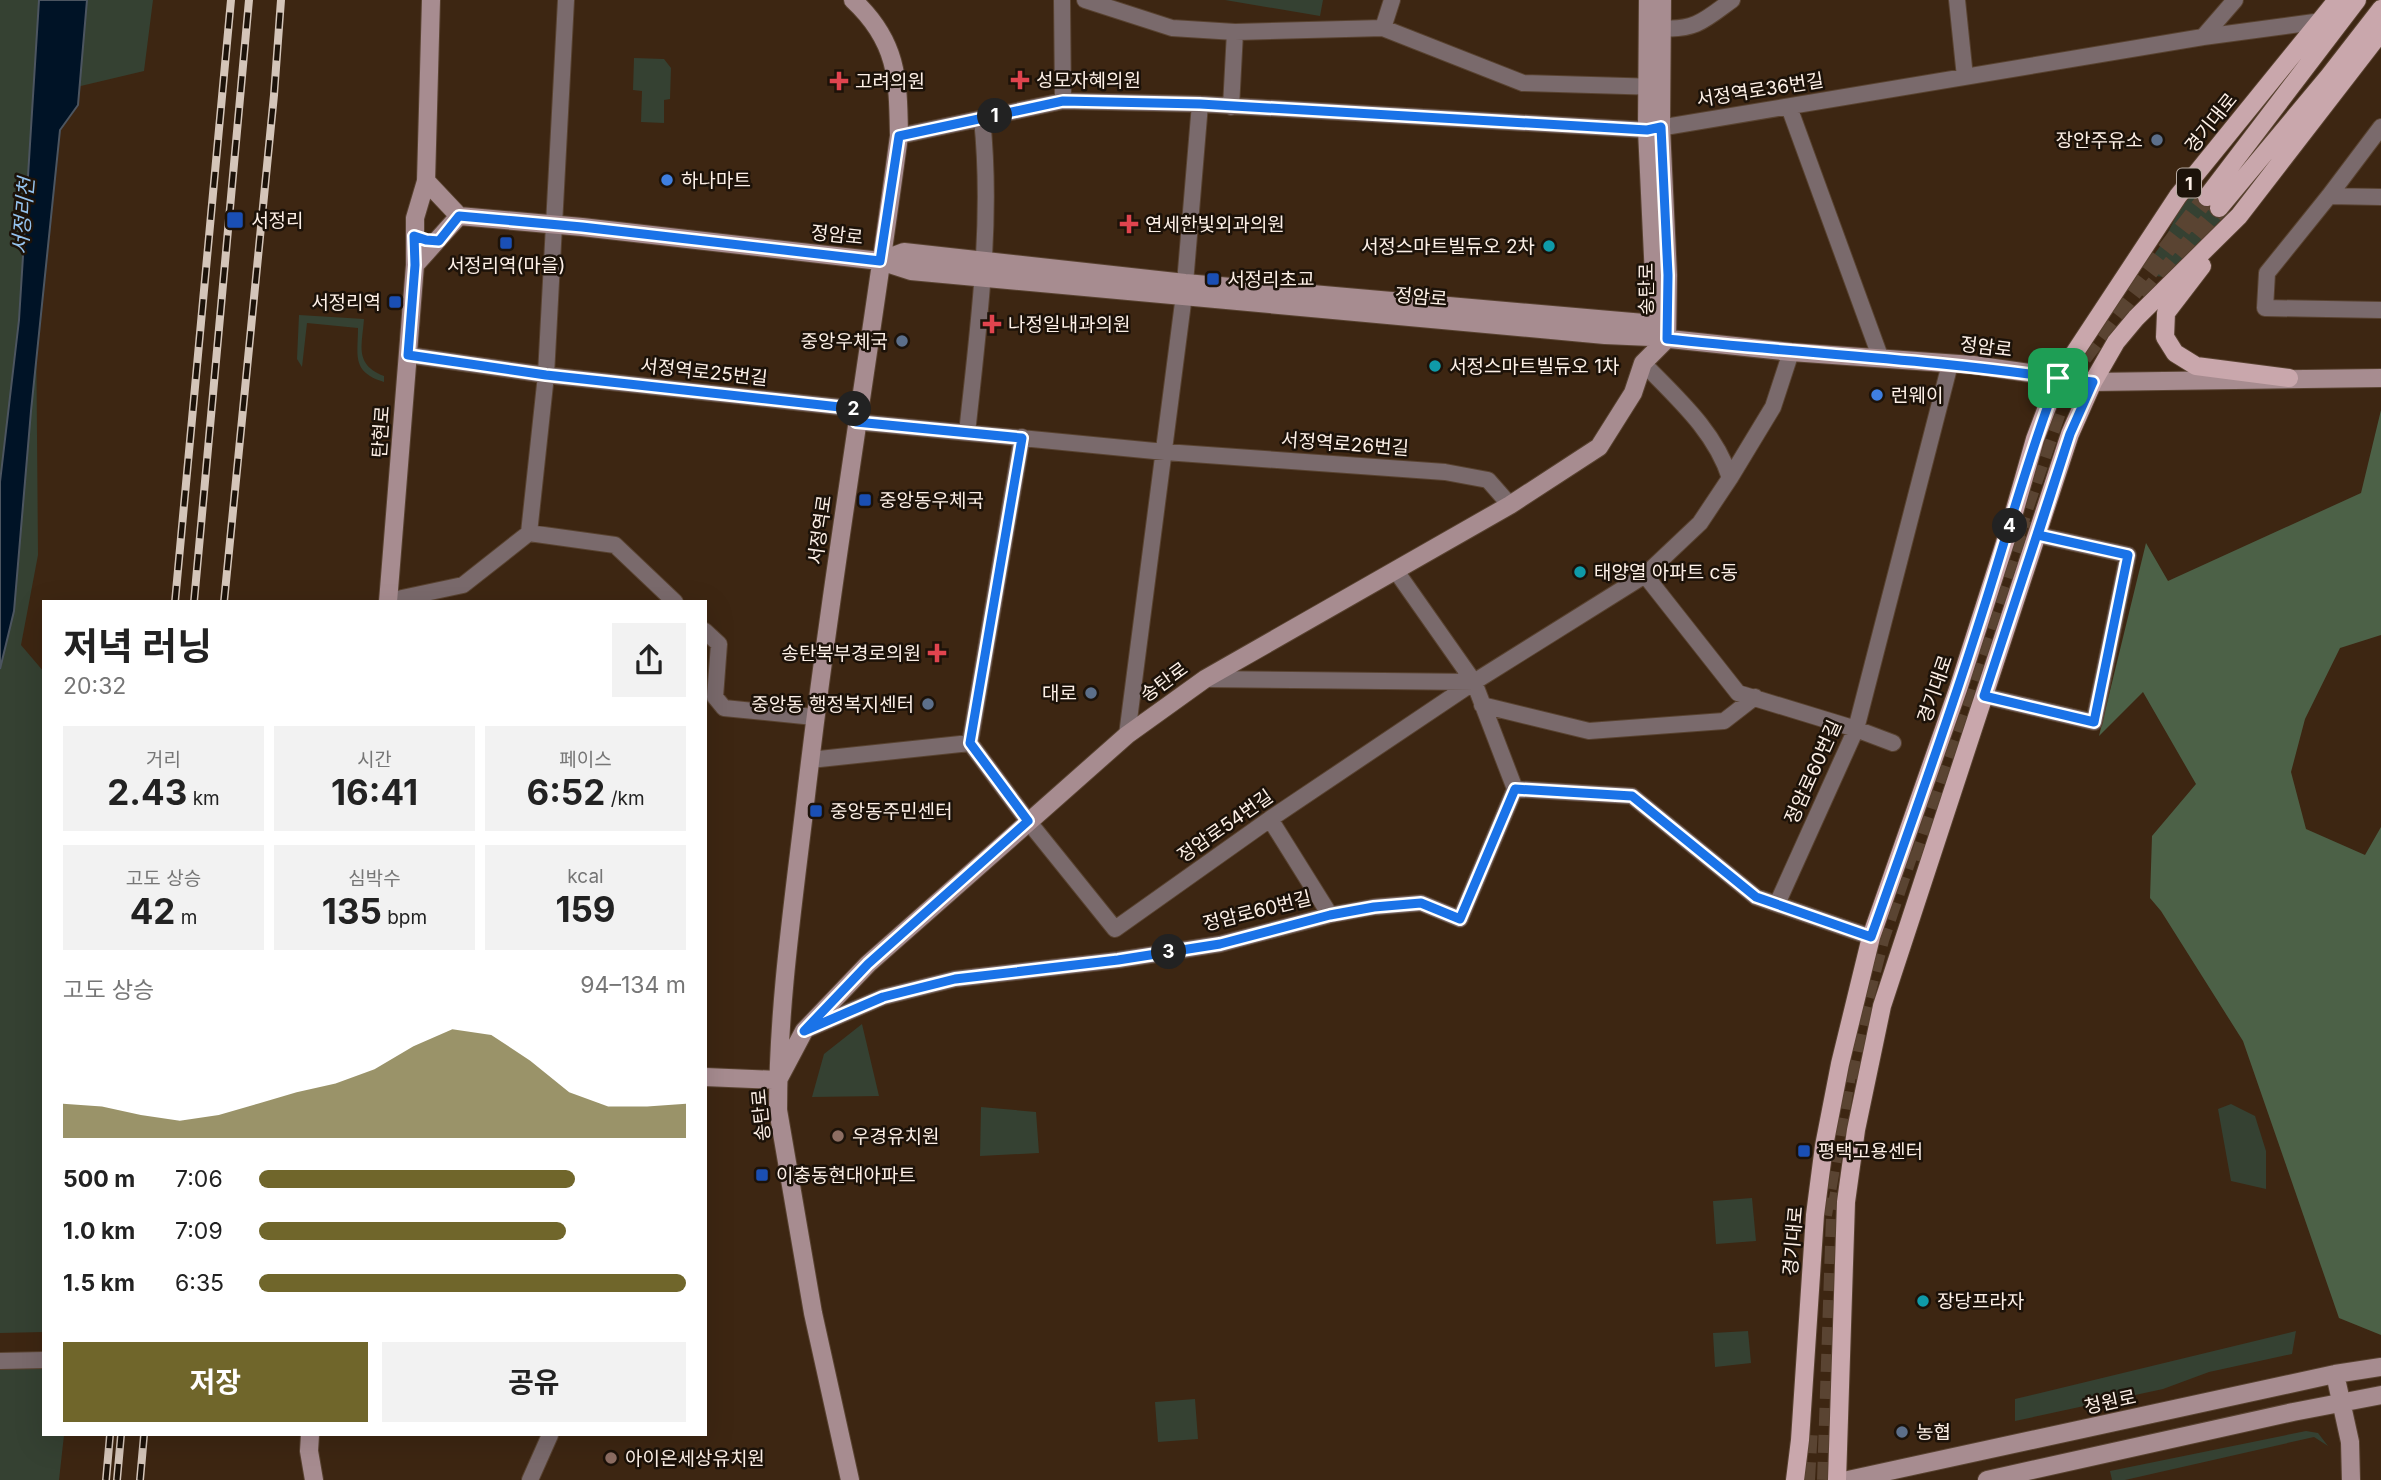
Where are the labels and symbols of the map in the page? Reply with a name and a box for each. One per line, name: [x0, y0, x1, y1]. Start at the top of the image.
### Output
place label: 성모자혜의원: [1036, 69, 1141, 92]
street label: 서정역로36번길: [1695, 69, 1825, 111]
place label: 고려의원: [855, 70, 925, 93]
marker: 성모자혜의원: [1010, 70, 1030, 90]
marker: 고려의원: [829, 71, 849, 91]
street label: 경기대로: [2180, 89, 2242, 157]
pin: 1: [978, 99, 1012, 134]
place label: 장안주유소: [2056, 129, 2143, 152]
marker: 장안주유소: [2149, 132, 2165, 148]
road number: 1: [2177, 168, 2201, 198]
place label: 하나마트: [681, 169, 751, 192]
marker: 하나마트: [659, 172, 675, 188]
water label: 서정리천: [7, 174, 39, 256]
place label: 서정리: [251, 209, 303, 232]
marker: 서정리: [225, 210, 245, 230]
place label: 연세한빛외과의원: [1145, 213, 1285, 236]
marker: 연세한빛외과의원: [1119, 214, 1139, 234]
street label: 정암로: [810, 221, 864, 249]
marker: 서정리역(마을): [498, 235, 514, 251]
place label: 서정스마트빌듀오 2차: [1361, 235, 1535, 258]
marker: 서정스마트빌듀오 2차: [1541, 238, 1557, 254]
place label: 서정리역(마을): [447, 254, 565, 277]
street label: 송탄로: [1635, 263, 1658, 315]
place label: 서정리초교: [1227, 268, 1314, 291]
marker: 서정리초교: [1205, 271, 1221, 287]
street label: 정암로: [1394, 283, 1448, 311]
place label: 서정리역: [311, 291, 381, 314]
marker: 서정리역: [387, 294, 403, 310]
place label: 나정일내과의원: [1008, 313, 1130, 336]
marker: 나정일내과의원: [982, 314, 1002, 334]
place label: 중앙우체국: [801, 330, 888, 353]
street label: 정암로: [1959, 332, 2013, 362]
marker: 중앙우체국: [894, 333, 910, 349]
pin: [2028, 348, 2088, 408]
street label: 서정역로25번길: [639, 354, 769, 390]
place label: 서정스마트빌듀오 1차: [1449, 355, 1619, 378]
marker: 서정스마트빌듀오 1차: [1427, 358, 1443, 374]
place label: 런웨이: [1891, 384, 1943, 407]
marker: 런웨이: [1869, 387, 1885, 403]
pin: 2: [836, 392, 872, 426]
street label: 탄현로: [368, 405, 394, 459]
street label: 서정역로26번길: [1280, 428, 1410, 460]
place label: 중앙동우체국: [879, 489, 984, 512]
marker: 중앙동우체국: [857, 492, 873, 508]
street label: 서정역로: [804, 494, 836, 566]
pin: 4: [1993, 508, 2028, 544]
place label: 태양열 아파트 c동: [1594, 561, 1738, 584]
marker: 태양열 아파트 c동: [1572, 564, 1588, 580]
place label: 송탄북부경로의원: [781, 642, 921, 665]
marker: 송탄북부경로의원: [927, 643, 947, 663]
street label: 경기대로: [1913, 652, 1957, 726]
street label: 송탄로: [1136, 657, 1192, 707]
place label: 대로: [1042, 682, 1077, 705]
marker: 대로: [1083, 685, 1099, 701]
place label: 중앙동 행정복지센터: [751, 693, 914, 716]
marker: 중앙동 행정복지센터: [920, 696, 936, 712]
street label: 정암로60번길: [1780, 717, 1846, 827]
street label: 정암로54번길: [1173, 785, 1277, 867]
place label: 중앙동주민센터: [830, 800, 952, 823]
marker: 중앙동주민센터: [808, 803, 824, 819]
street label: 정암로60번길: [1200, 886, 1314, 936]
pin: 3: [1152, 934, 1186, 970]
street label: 송탄로: [747, 1088, 775, 1142]
place label: 우경유치원: [852, 1125, 939, 1148]
marker: 우경유치원: [830, 1128, 846, 1144]
place label: 평택고용센터: [1818, 1140, 1923, 1163]
marker: 평택고용센터: [1796, 1143, 1812, 1159]
place label: 이충동현대아파트: [776, 1164, 916, 1187]
marker: 이충동현대아파트: [754, 1167, 770, 1183]
street label: 경기대로: [1778, 1205, 1808, 1277]
place label: 장당프라자: [1937, 1290, 2024, 1313]
marker: 장당프라자: [1915, 1293, 1931, 1309]
street label: 청원로: [2082, 1385, 2138, 1419]
place label: 농협: [1916, 1421, 1951, 1444]
marker: 농협: [1894, 1424, 1910, 1440]
place label: 아이온세상유치원: [625, 1447, 765, 1470]
marker: 아이온세상유치원: [603, 1450, 619, 1466]

